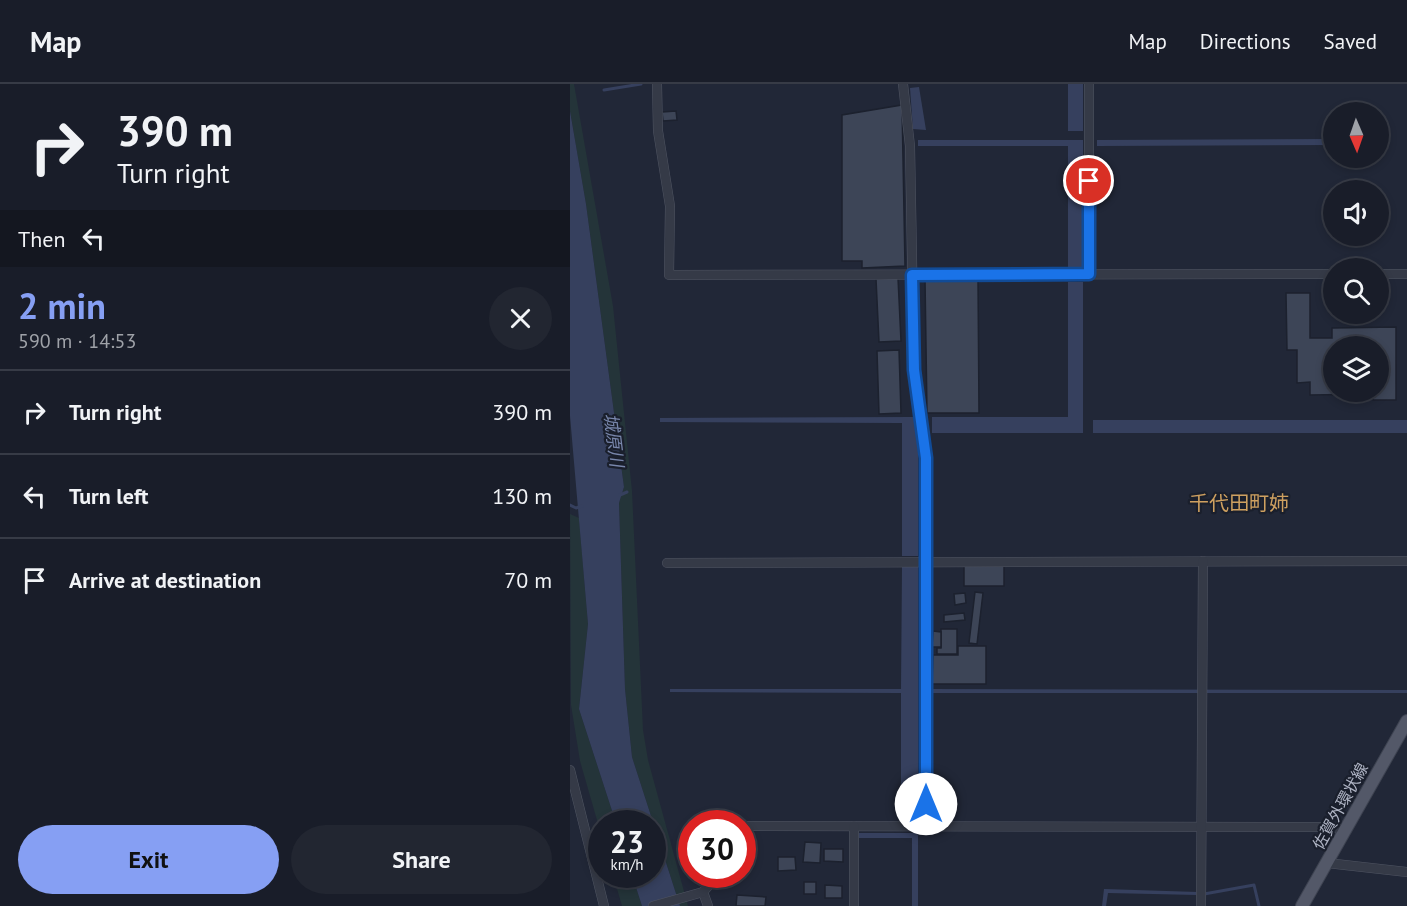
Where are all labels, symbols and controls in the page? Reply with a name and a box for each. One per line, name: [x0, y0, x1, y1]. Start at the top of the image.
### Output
text: Map: [30, 23, 81, 60]
text: Map: [1128, 28, 1167, 55]
text: Directions: [1200, 28, 1291, 55]
text: Saved: [1324, 28, 1377, 55]
north arrow: [1323, 102, 1389, 168]
map controls: [1323, 102, 1389, 402]
text: 390 m: [117, 103, 233, 158]
icon: right: [18, 108, 96, 186]
pin: [1063, 155, 1114, 206]
text: Turn right: [117, 156, 230, 190]
icon: arrive: [1072, 164, 1105, 197]
button: sound: [1323, 180, 1389, 246]
icon: left: [77, 222, 110, 255]
text: Then: [18, 225, 65, 253]
button: search: [1323, 258, 1389, 324]
text: 2 min: [18, 282, 106, 329]
button: close: [489, 287, 552, 350]
text: 590 m · 14:53: [18, 328, 136, 354]
button: layers: [1323, 336, 1389, 402]
icon: right: [18, 396, 51, 429]
text: Turn right: [69, 398, 161, 426]
text: 390 m: [492, 398, 552, 426]
water label: 城原川: [599, 412, 629, 470]
icon: left: [18, 480, 51, 513]
text: Turn left: [69, 482, 149, 510]
text: 130 m: [492, 482, 552, 510]
district label: 千代田町姉: [1189, 490, 1289, 516]
icon: arrive: [18, 564, 51, 597]
text: Arrive at destination: [69, 566, 261, 594]
text: 70 m: [504, 566, 552, 594]
street label: 佐賀外環状線: [1308, 759, 1372, 853]
position arrow: [894, 772, 958, 836]
speed limit sign: 30: [678, 810, 756, 888]
text: 23: [610, 822, 644, 861]
button: Exit: [18, 825, 279, 894]
button: Share: [291, 825, 552, 894]
text: km/h: [611, 855, 643, 874]

